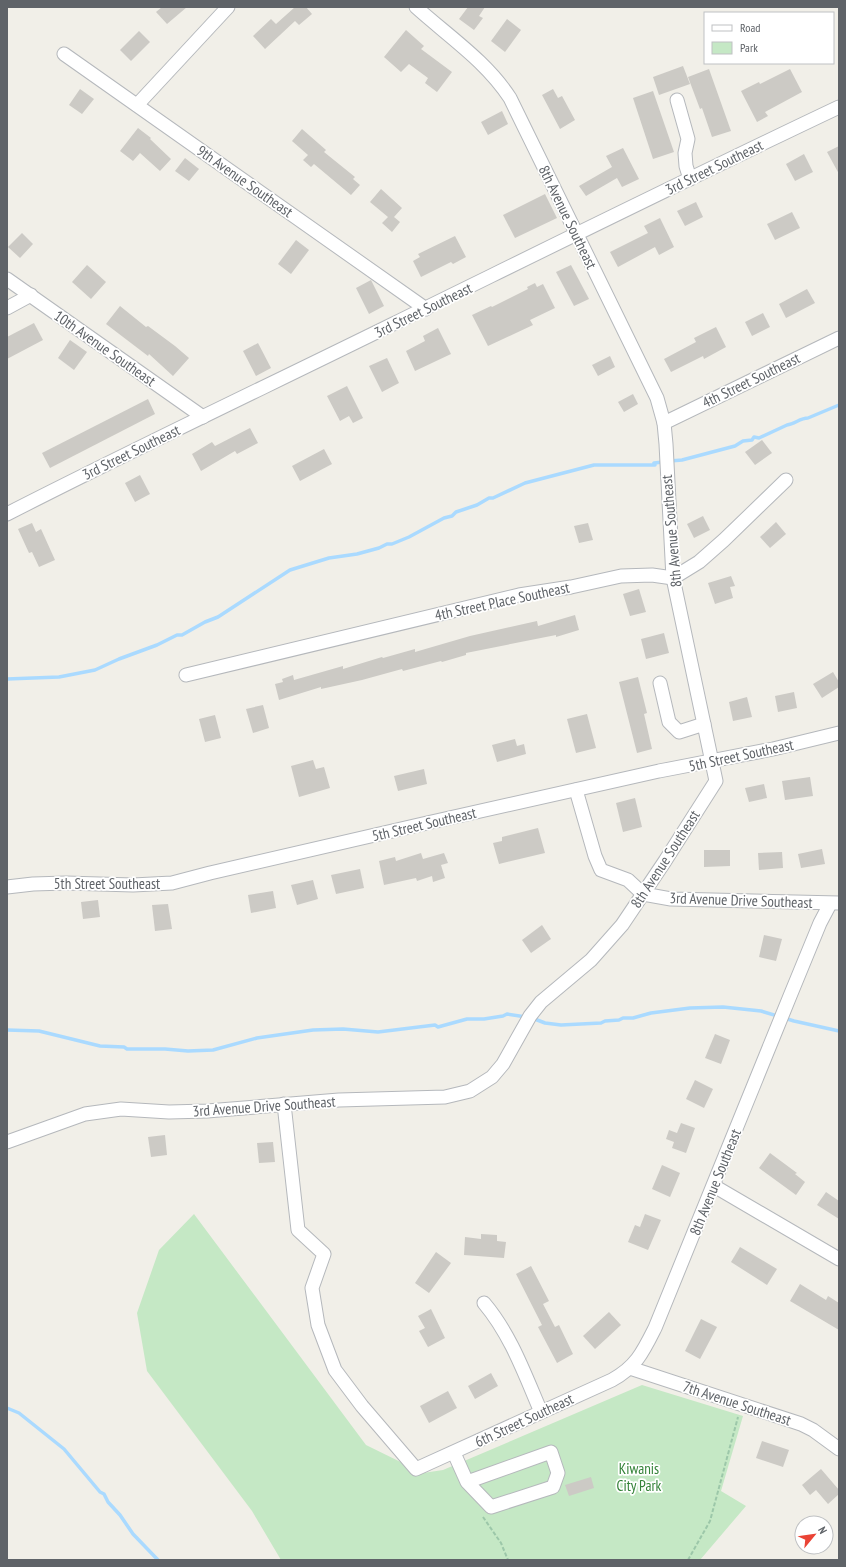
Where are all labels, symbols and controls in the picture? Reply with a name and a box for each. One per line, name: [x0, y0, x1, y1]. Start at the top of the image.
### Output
legend: [704, 12, 834, 64]
text: Road: [740, 20, 760, 35]
text: Park: [740, 40, 758, 55]
street label: 3rd Street Southeast: [662, 135, 766, 199]
street label: 9th Avenue Southeast: [193, 141, 297, 221]
street label: 8th Avenue Southeast: [535, 162, 601, 272]
street label: 3rd Street Southeast: [371, 278, 475, 342]
street label: 10th Avenue Southeast: [51, 306, 159, 390]
street label: 4th Street Southeast: [699, 348, 803, 412]
street label: 3rd Street Southeast: [79, 420, 183, 484]
street label: 8th Avenue Southeast: [657, 474, 685, 588]
street label: 4th Street Place Southeast: [433, 577, 571, 625]
street label: 5th Street Southeast: [687, 735, 795, 775]
street label: 5th Street Southeast: [370, 803, 478, 845]
street label: 8th Avenue Southeast: [626, 806, 704, 912]
street label: 5th Street Southeast: [54, 874, 160, 893]
street label: 3rd Avenue Drive Southeast: [669, 888, 813, 912]
street label: 3rd Avenue Drive Southeast: [192, 1092, 336, 1120]
street label: 8th Avenue Southeast: [685, 1126, 745, 1238]
street label: 7th Avenue Southeast: [680, 1377, 794, 1429]
street label: 6th Street Southeast: [472, 1389, 576, 1451]
park label: Kiwanis City Park: [617, 1459, 662, 1495]
north arrow: [794, 1515, 834, 1555]
text: N: [815, 1524, 830, 1536]

